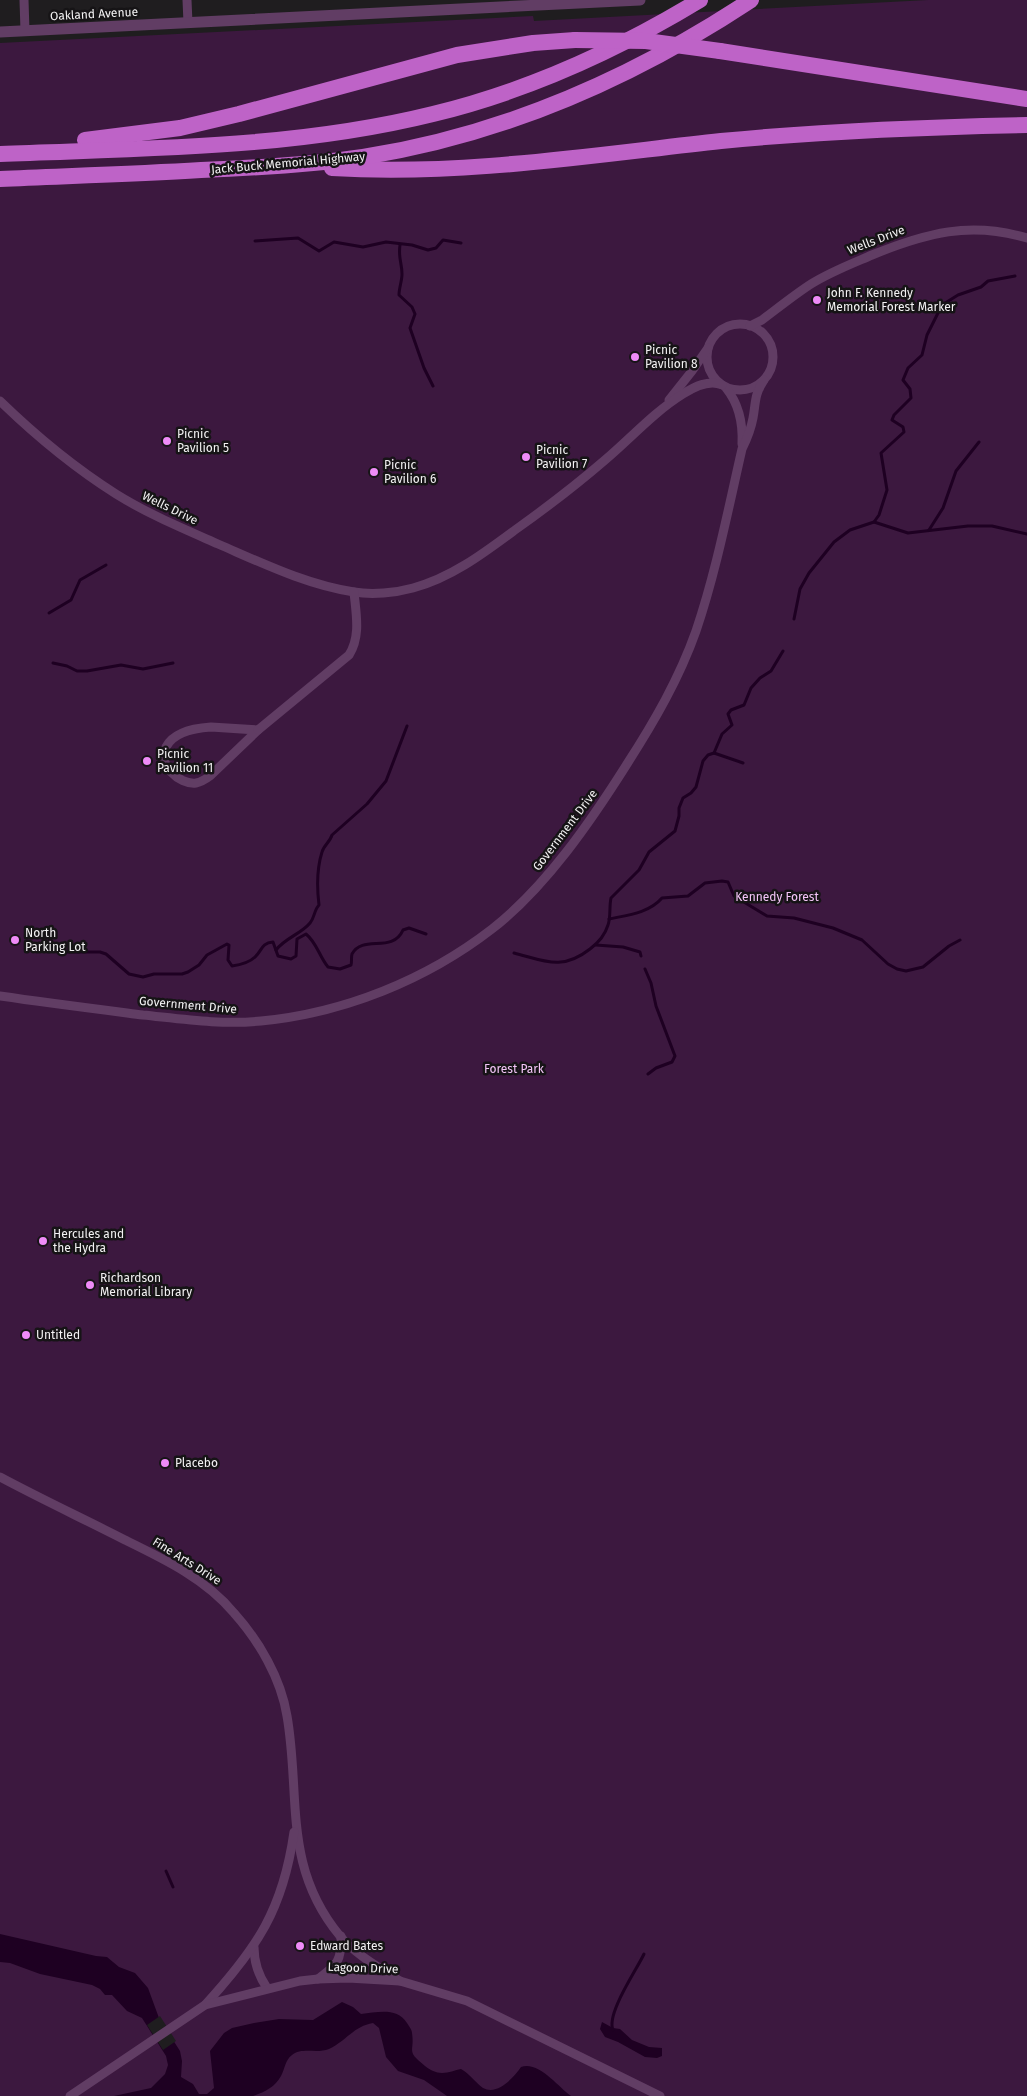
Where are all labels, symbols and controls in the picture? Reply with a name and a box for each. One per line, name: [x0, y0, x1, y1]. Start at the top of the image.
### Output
street label: Oakland Avenue: [50, 5, 138, 23]
street label: Jack Buck Memorial Highway: [210, 149, 366, 177]
street label: Wells Drive: [845, 223, 907, 257]
place label: John F. Kennedy Memorial Forest Marker: [827, 286, 956, 314]
marker: John F. Kennedy Memorial Forest Marker: [811, 294, 823, 306]
place label: Picnic Pavilion 8: [645, 343, 698, 371]
marker: Picnic Pavilion 8: [629, 351, 641, 363]
place label: Picnic Pavilion 5: [177, 427, 229, 455]
marker: Picnic Pavilion 5: [161, 435, 173, 447]
place label: Picnic Pavilion 7: [536, 443, 587, 471]
marker: Picnic Pavilion 7: [520, 451, 532, 463]
place label: Picnic Pavilion 6: [384, 458, 436, 486]
marker: Picnic Pavilion 6: [368, 466, 380, 478]
street label: Wells Drive: [140, 488, 200, 528]
place label: Picnic Pavilion 11: [157, 747, 213, 775]
marker: Picnic Pavilion 11: [141, 755, 153, 767]
street label: Government Drive: [530, 787, 600, 873]
park label: Kennedy Forest: [735, 890, 819, 904]
place label: North Parking Lot: [25, 926, 86, 954]
marker: North Parking Lot: [9, 934, 21, 946]
street label: Government Drive: [139, 994, 237, 1016]
park label: Forest Park: [484, 1062, 545, 1076]
place label: Hercules and the Hydra: [53, 1227, 124, 1255]
marker: Hercules and the Hydra: [37, 1235, 49, 1247]
place label: Richardson Memorial Library: [100, 1271, 192, 1299]
marker: Richardson Memorial Library: [84, 1279, 96, 1291]
place label: Untitled: [36, 1328, 80, 1342]
marker: Untitled: [20, 1329, 32, 1341]
place label: Placebo: [175, 1456, 218, 1470]
marker: Placebo: [159, 1457, 171, 1469]
street label: Fine Arts Drive: [150, 1534, 224, 1588]
place label: Edward Bates: [310, 1939, 383, 1953]
marker: Edward Bates: [294, 1940, 306, 1952]
street label: Lagoon Drive: [327, 1960, 399, 1976]

